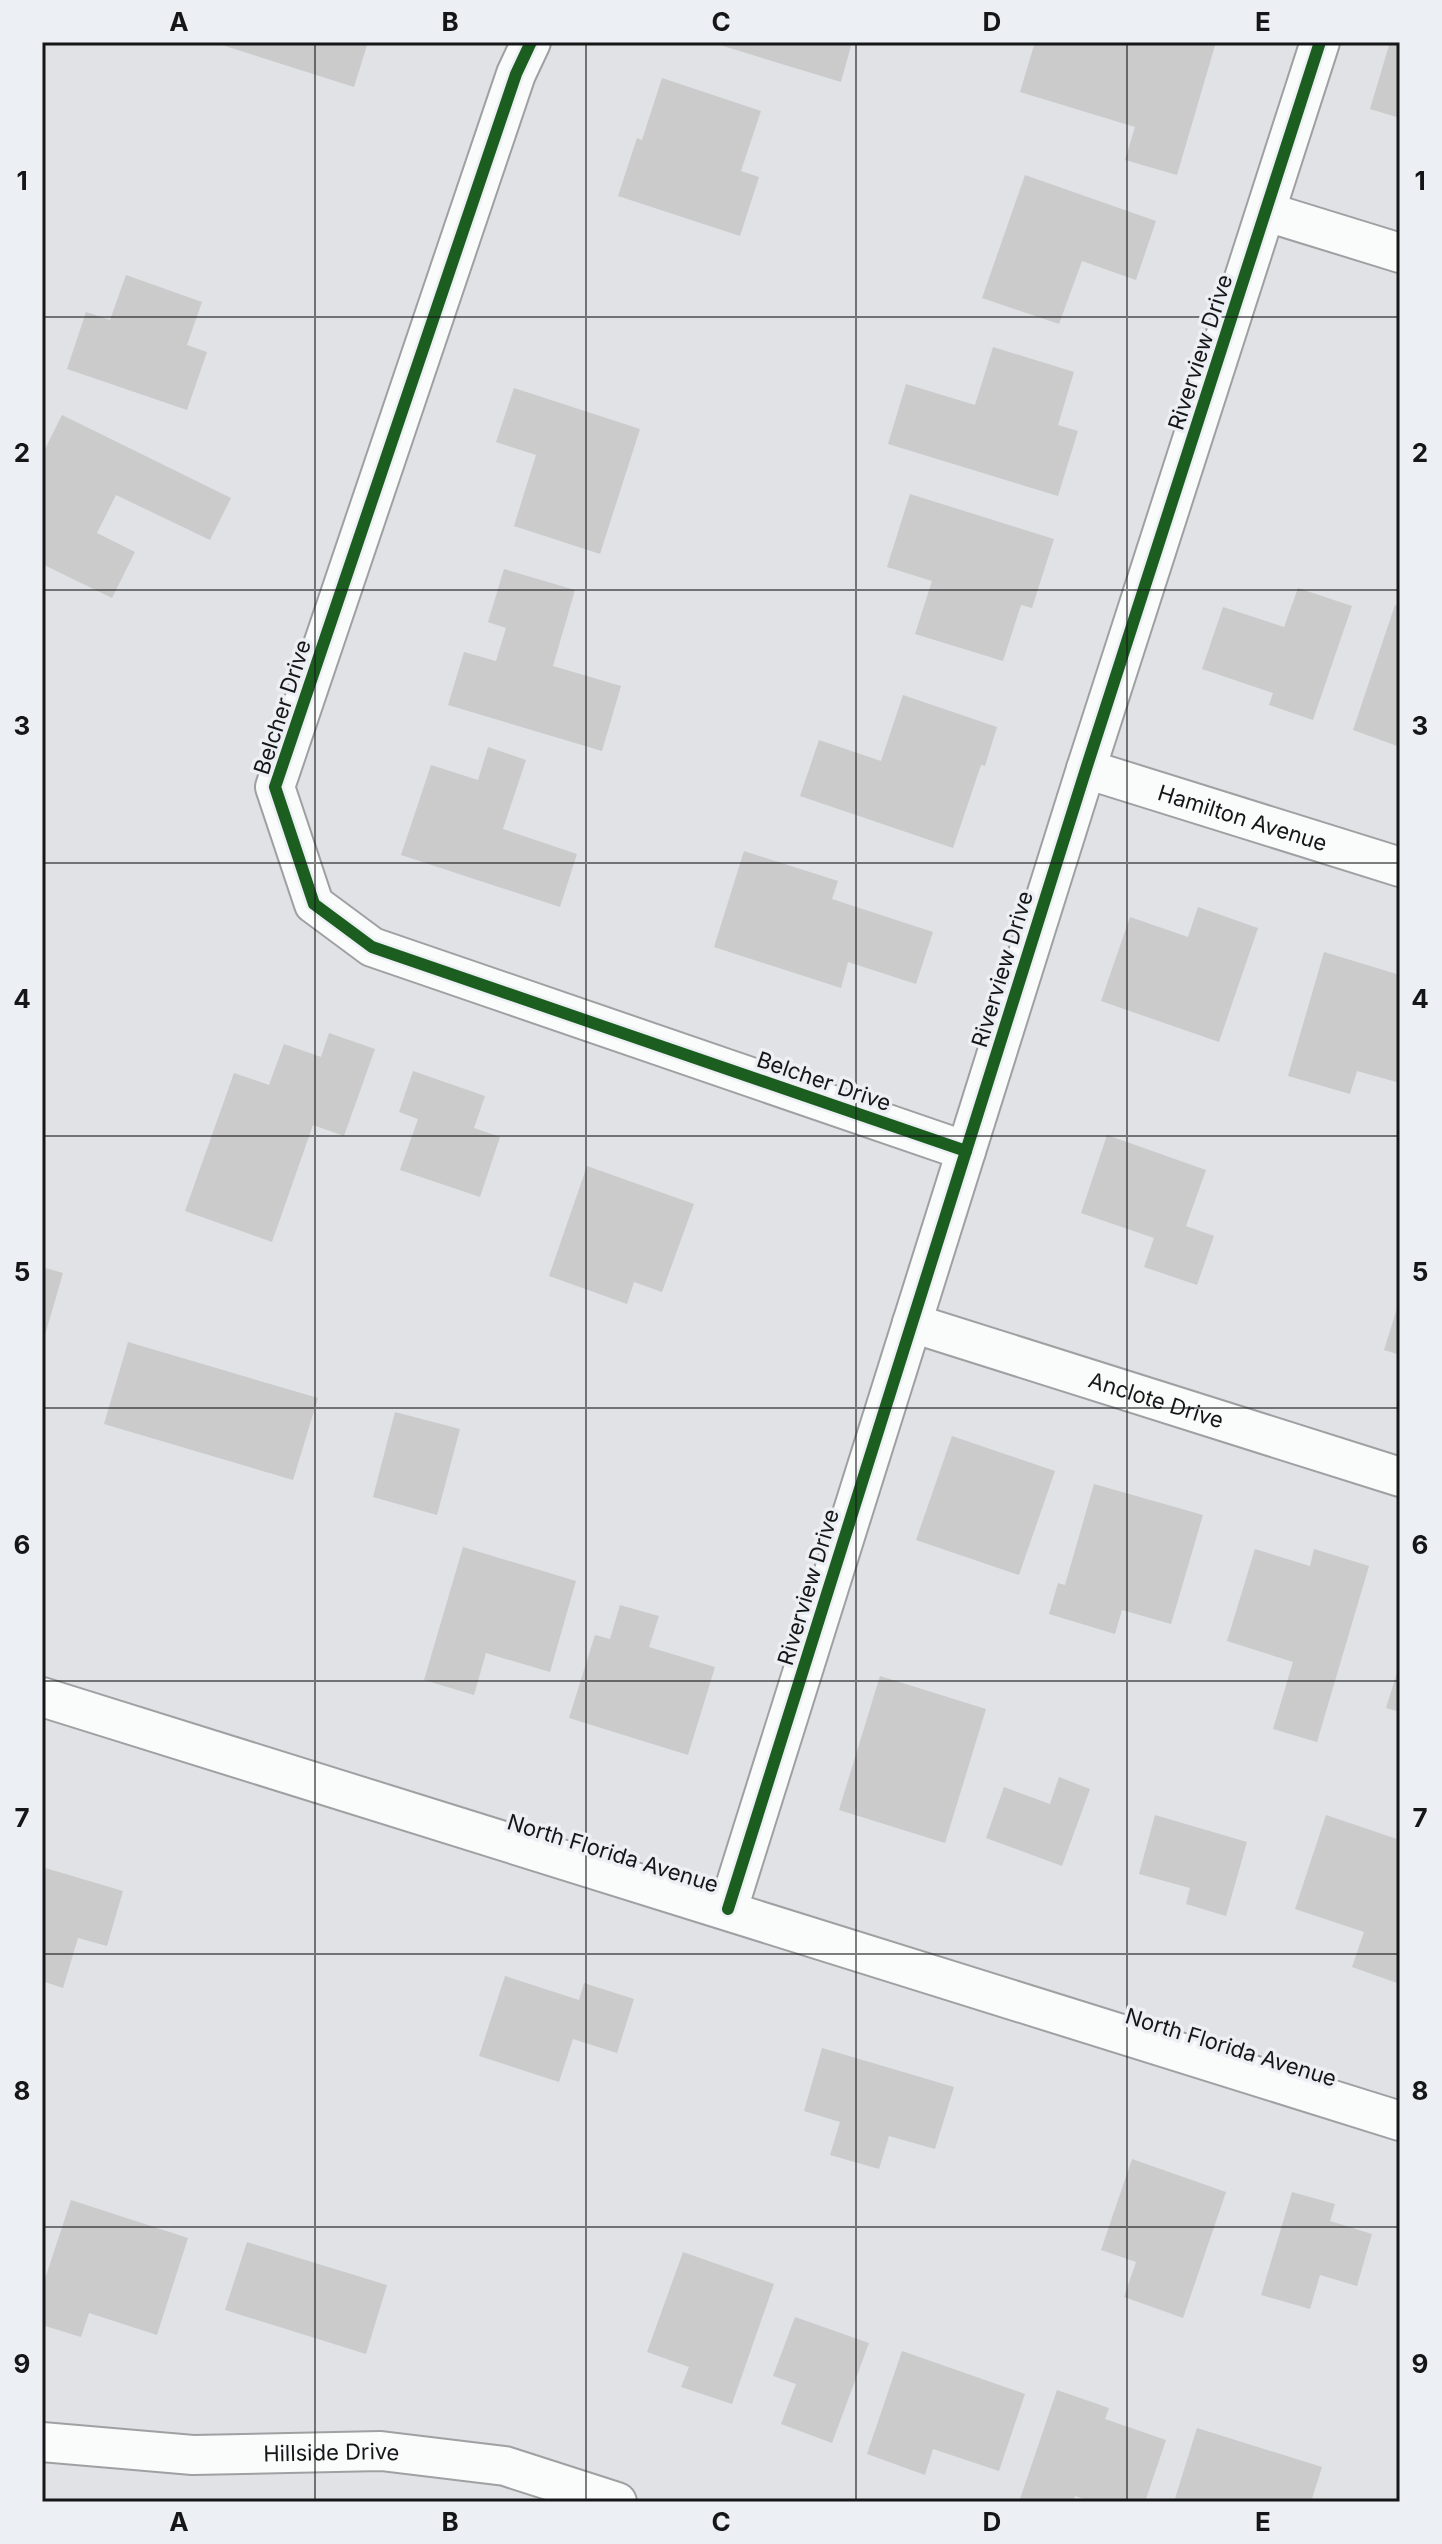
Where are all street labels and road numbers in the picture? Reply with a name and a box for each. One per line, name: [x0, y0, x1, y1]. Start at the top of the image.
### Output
street label: Riverview Drive: [1163, 271, 1237, 433]
street label: Belcher Drive: [248, 636, 316, 778]
street label: Hamilton Avenue: [1155, 779, 1330, 856]
street label: Riverview Drive: [966, 888, 1038, 1050]
street label: Belcher Drive: [754, 1046, 894, 1116]
street label: Anclote Drive: [1086, 1367, 1227, 1433]
street label: Riverview Drive: [772, 1506, 844, 1668]
street label: North Florida Avenue: [504, 1808, 722, 1898]
street label: North Florida Avenue: [1122, 2002, 1340, 2092]
street label: Hillside Drive: [263, 2438, 401, 2467]

